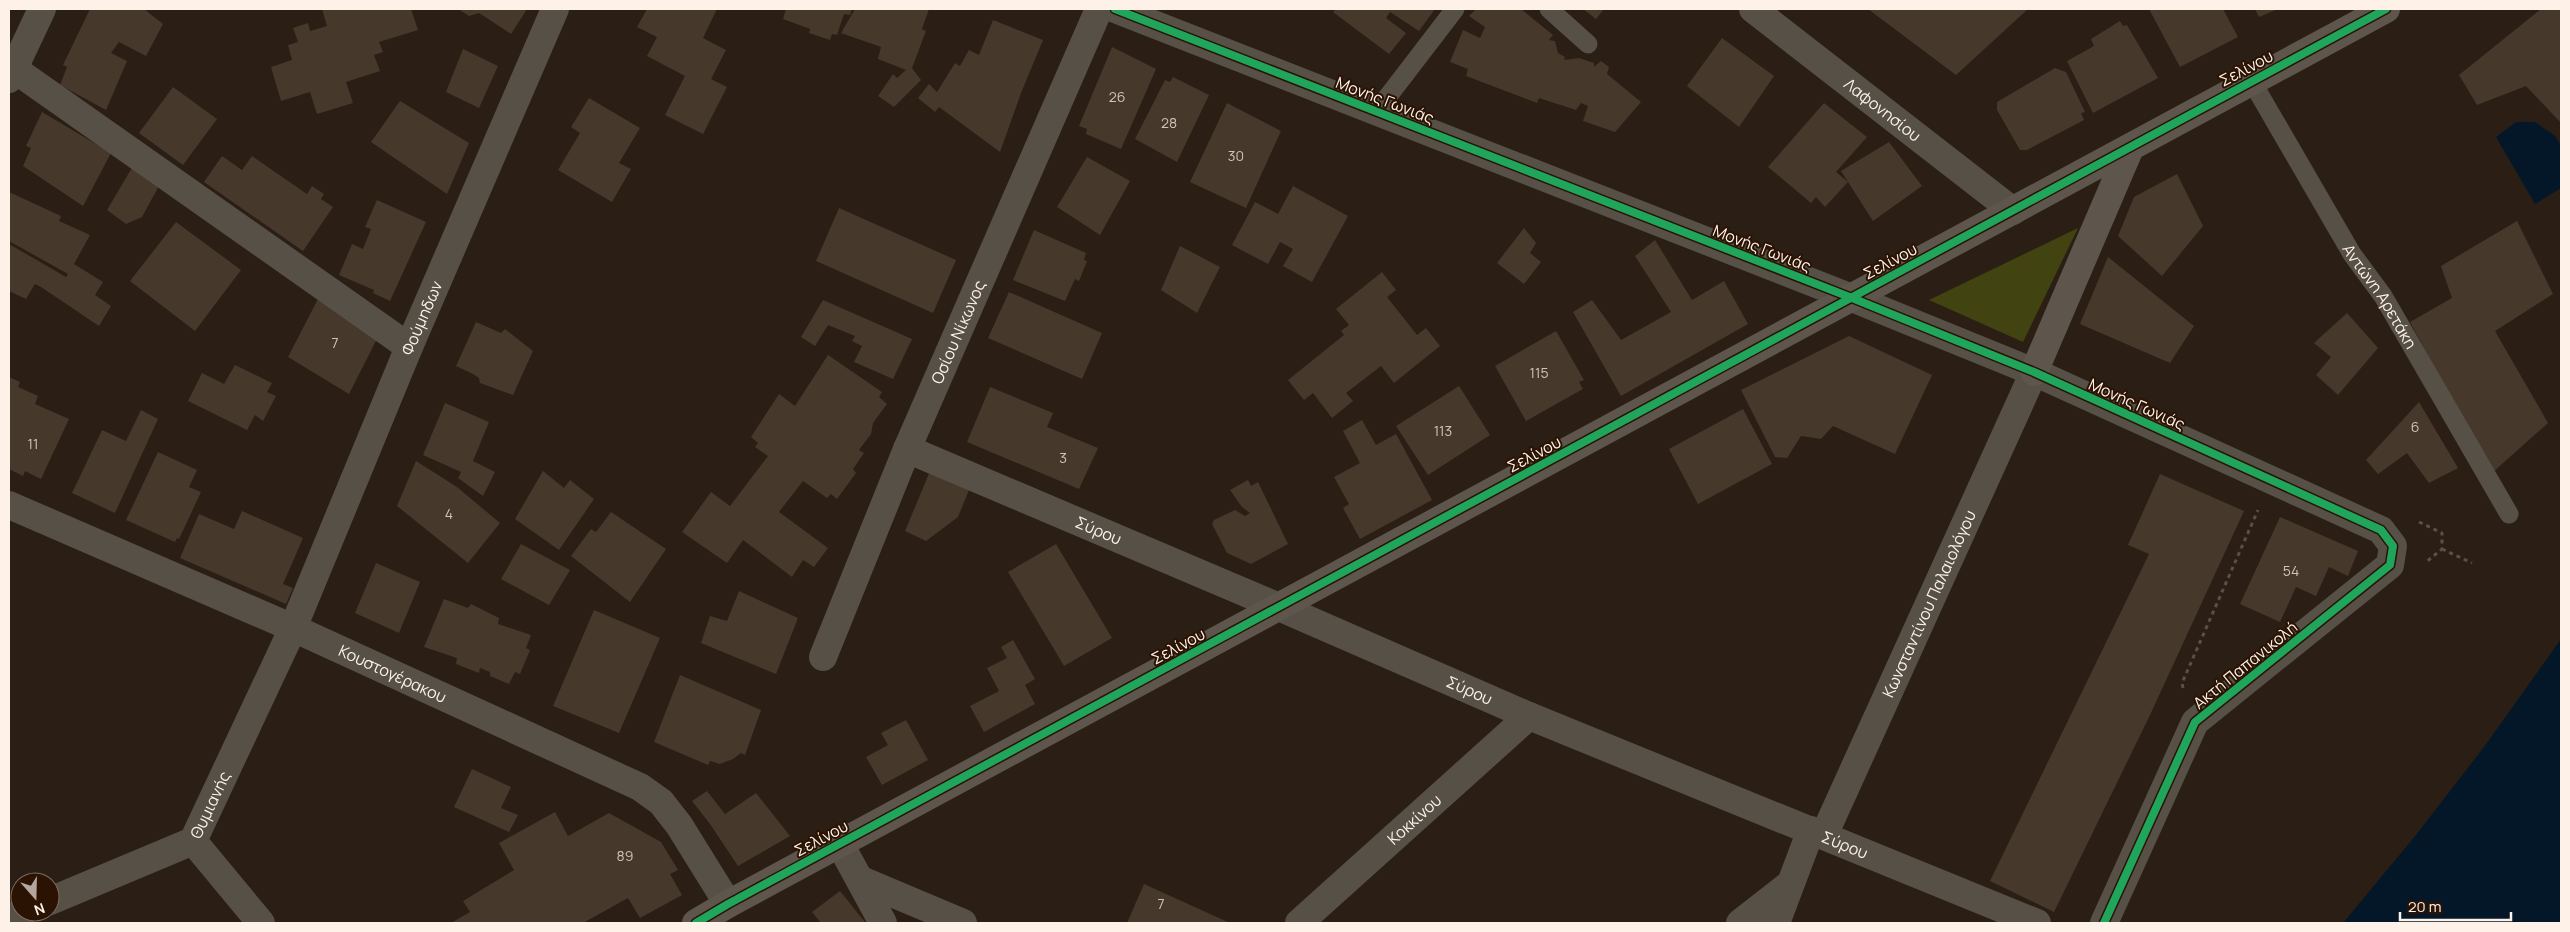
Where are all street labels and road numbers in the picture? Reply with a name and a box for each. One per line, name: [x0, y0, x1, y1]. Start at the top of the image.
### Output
street label: Σελίνου: [2215, 45, 2277, 91]
street label: Μονής Γωνιάς: [1333, 71, 1437, 129]
street label: Λαφονησίου: [1840, 73, 1925, 146]
street label: Μονής Γωνιάς: [1710, 219, 1814, 277]
street label: Σελίνου: [1859, 238, 1921, 284]
street label: Αντώνη Αρετάκη: [2338, 240, 2422, 353]
street label: Φούμηδων: [396, 277, 447, 358]
street label: Οσίου Νίκωνος: [926, 277, 990, 387]
street label: Μονής Γωνιάς: [2085, 373, 2189, 435]
street label: Σελίνου: [1503, 431, 1565, 477]
street label: Κωνσταντίνου Παλαιολόγου: [1877, 507, 1981, 701]
street label: Σύρου: [1072, 511, 1125, 550]
street label: Ακτή Παπανικολή: [2188, 616, 2302, 714]
street label: Σελίνου: [1147, 623, 1209, 669]
street label: Κουστογέρακου: [335, 639, 450, 708]
street label: Σύρου: [1443, 670, 1496, 710]
street label: Θυμιανής: [185, 767, 235, 842]
street label: Κοκκίνου: [1382, 789, 1446, 849]
street label: Σελίνου: [790, 815, 852, 861]
street label: Σύρου: [1818, 825, 1871, 864]

